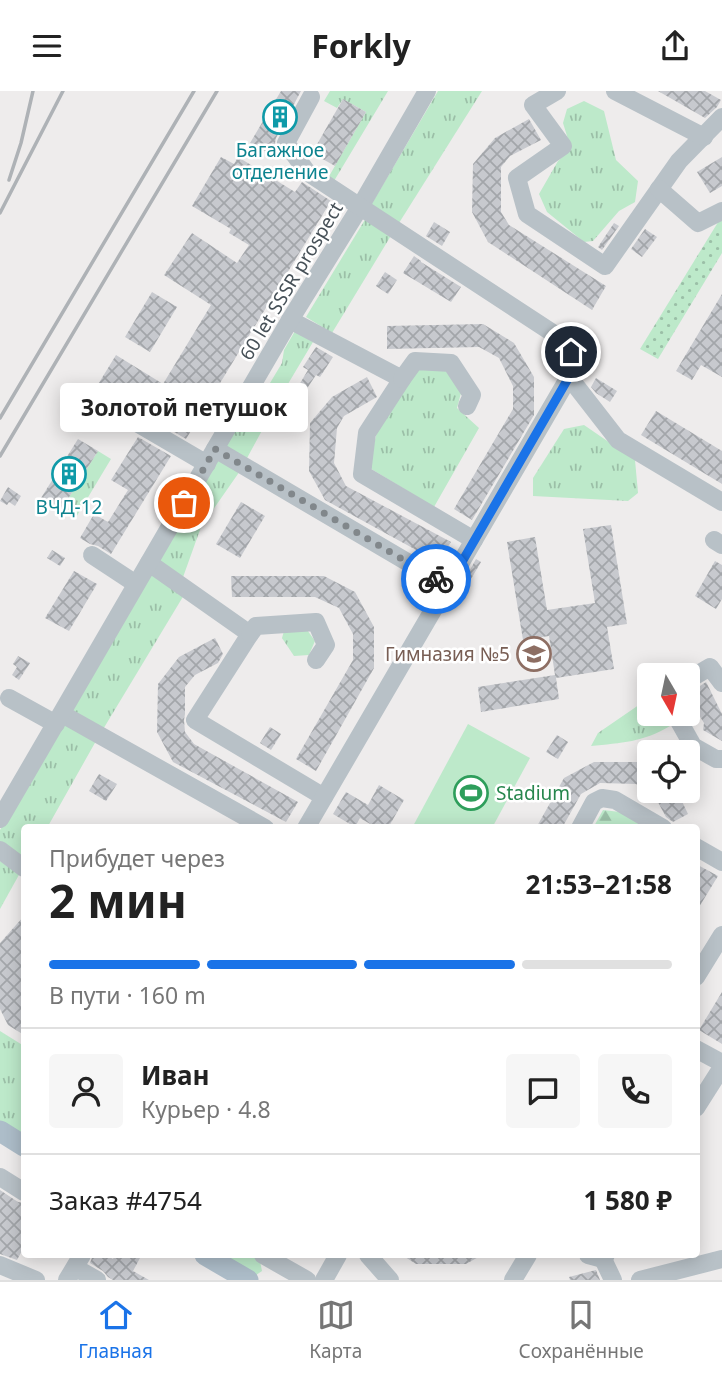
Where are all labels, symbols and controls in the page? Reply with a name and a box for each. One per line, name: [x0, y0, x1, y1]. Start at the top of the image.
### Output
text: Forkly: [311, 24, 411, 67]
icon: menu: [28, 27, 66, 65]
icon: share: [656, 27, 694, 65]
building icon: Багажное отделение: [261, 98, 299, 136]
place label: Багажное отделение: [232, 137, 328, 185]
street label: 60 let SSSR prospect: [233, 197, 349, 365]
pin: [541, 322, 601, 382]
icon: home: [552, 333, 590, 371]
callout: Золотой петушок: [60, 384, 308, 433]
text: Золотой петушок: [81, 391, 287, 423]
building icon: ВЧД-12: [50, 455, 88, 493]
pin: [154, 473, 214, 533]
icon: bag: [165, 484, 203, 522]
place label: ВЧД-12: [36, 494, 102, 520]
courier: [401, 544, 471, 614]
icon: bike: [417, 560, 455, 598]
school or university icon: Гимназия №5: [515, 635, 553, 673]
place label: Гимназия №5: [385, 641, 510, 667]
north arrow: [637, 663, 700, 726]
map controls: [637, 663, 700, 803]
button: locate: [637, 740, 700, 803]
sports icon: Stadium: [452, 774, 490, 812]
place label: Stadium: [496, 780, 570, 806]
text: Прибудет через: [49, 842, 225, 874]
text: 21:53–21:58: [525, 866, 672, 902]
text: 2 мин: [49, 869, 187, 931]
text: В пути · 160 m: [49, 979, 206, 1011]
button: person: [49, 1054, 123, 1128]
button: chat: [506, 1054, 580, 1128]
button: phone: [598, 1054, 672, 1128]
text: Иван: [141, 1057, 210, 1093]
text: Курьер · 4.8: [141, 1093, 271, 1125]
text: Заказ #4754: [49, 1182, 202, 1218]
text: 1 580 ₽: [583, 1182, 672, 1218]
tab: Главная: [78, 1296, 153, 1364]
tab: Карта: [309, 1296, 362, 1364]
tab: Сохранённые: [519, 1296, 644, 1364]

